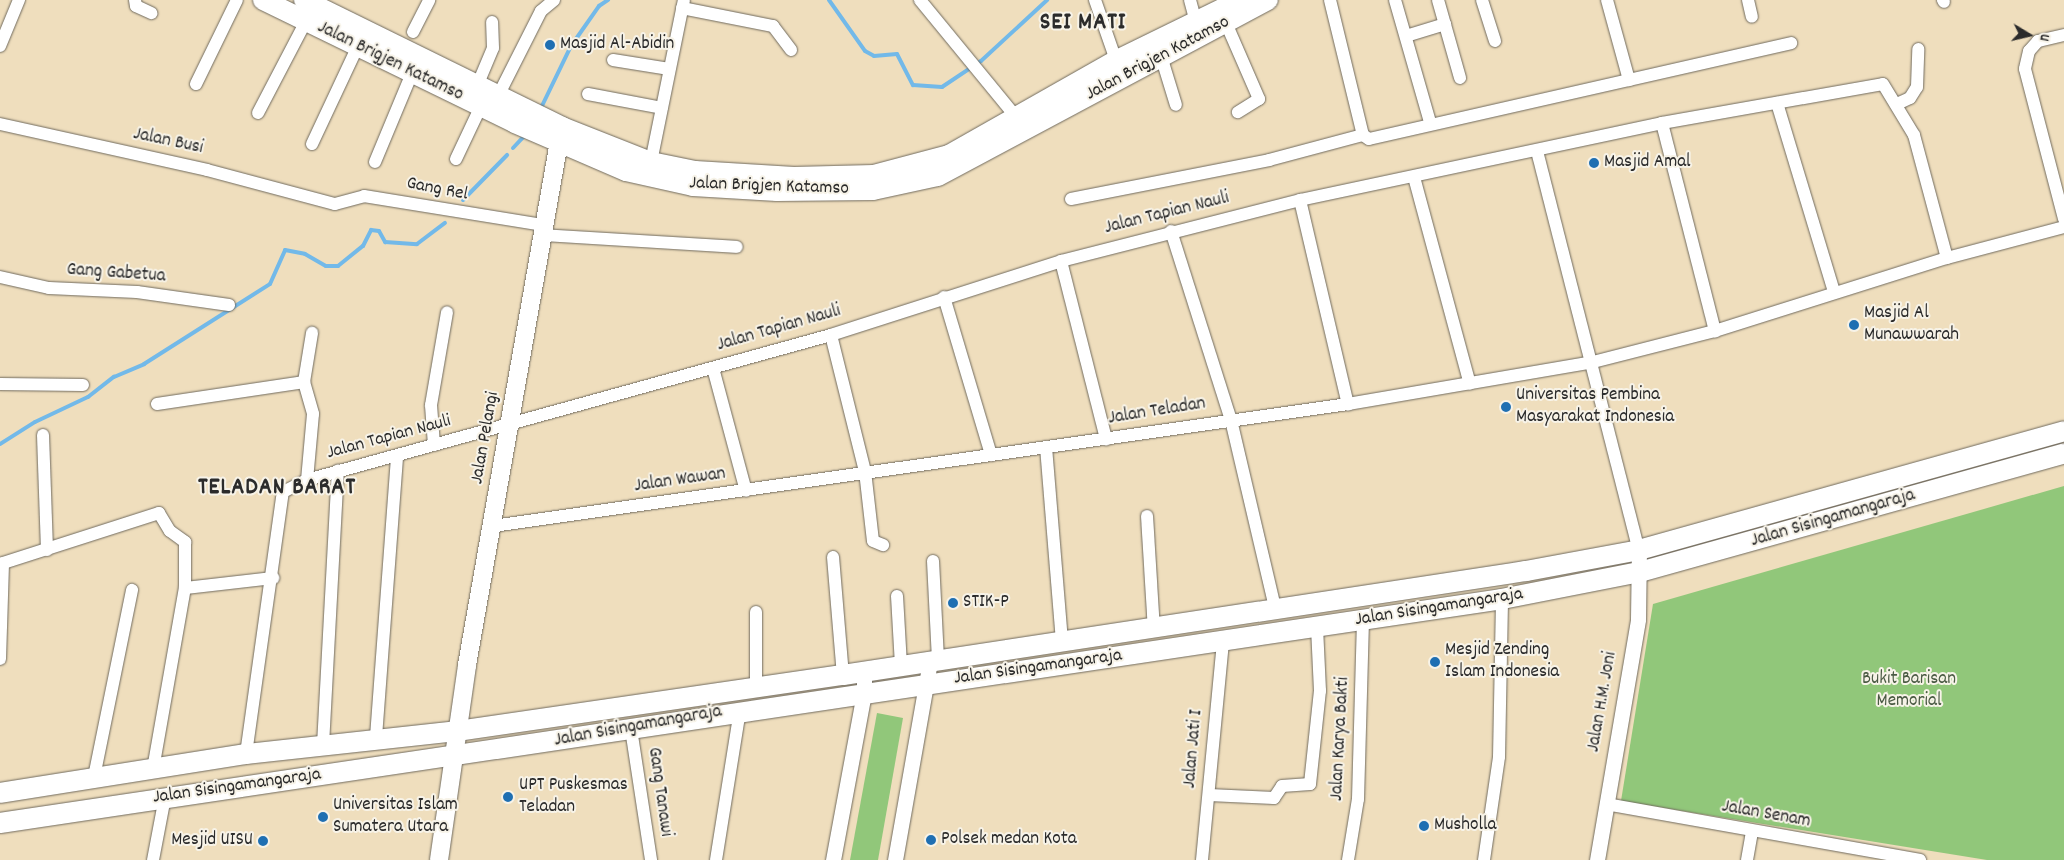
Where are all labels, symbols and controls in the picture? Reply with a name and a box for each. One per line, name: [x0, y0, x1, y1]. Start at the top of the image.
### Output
district label: SEI MATI: [1039, 10, 1127, 38]
north arrow: [2004, 10, 2054, 60]
street label: Jalan Brigjen Katamso: [1082, 11, 1234, 107]
street label: Jalan Brigjen Katamso: [313, 17, 467, 107]
text: U: [2033, 32, 2054, 42]
place label: Masjid Al-Abidin: [560, 34, 674, 56]
marker: Masjid Al-Abidin: [544, 39, 556, 51]
street label: Jalan Busi: [131, 123, 205, 161]
place label: Masjid Amal: [1604, 152, 1691, 174]
marker: Masjid Amal: [1588, 157, 1600, 169]
street label: Gang Rel: [404, 173, 470, 207]
street label: Jalan Brigjen Katamso: [689, 173, 849, 201]
street label: Jalan Tapian Nauli: [1102, 187, 1232, 241]
street label: Gang Gabetua: [66, 259, 166, 289]
street label: Jalan Tapian Nauli: [714, 300, 844, 358]
place label: Masjid Al Munawwarah: [1864, 303, 1959, 347]
marker: Masjid Al Munawwarah: [1848, 319, 1860, 331]
place label: Universitas Pembina Masyarakat Indonesia: [1516, 385, 1674, 429]
street label: Jalan Pelangi: [467, 390, 505, 486]
street label: Jalan Teladan: [1107, 393, 1207, 431]
marker: Universitas Pembina Masyarakat Indonesia: [1500, 401, 1512, 413]
street label: Jalan Tapian Nauli: [324, 410, 454, 466]
street label: Jalan Wawan: [633, 463, 727, 499]
district label: TELADAN BARAT: [196, 475, 358, 503]
street label: Jalan Sisingamangaraja: [1748, 485, 1918, 553]
street label: Jalan Sisingamangaraja: [1353, 583, 1525, 633]
place label: STIK-P: [963, 592, 1009, 614]
marker: STIK-P: [947, 597, 959, 609]
place label: Mesjid Zending Islam Indonesia: [1445, 640, 1559, 684]
street label: Jalan Sisingamangaraja: [952, 645, 1124, 691]
street label: Jalan H.M. Joni: [1583, 650, 1623, 754]
marker: Mesjid Zending Islam Indonesia: [1429, 656, 1441, 668]
park label: Bukit Barisan Memorial: [1862, 669, 1956, 713]
street label: Jalan Karya Bakti: [1326, 676, 1356, 802]
street label: Jalan Sisingamangaraja: [553, 701, 723, 753]
street label: Jalan Jati I: [1179, 709, 1209, 789]
street label: Gang Tanawi: [641, 746, 677, 838]
street label: Jalan Sisingamangaraja: [151, 764, 323, 810]
place label: UPT Puskesmas Teladan: [519, 775, 628, 819]
marker: UPT Puskesmas Teladan: [501, 790, 515, 804]
place label: Universitas Islam Sumatera Utara: [333, 795, 458, 839]
street label: Jalan Senam: [1720, 796, 1812, 834]
marker: Universitas Islam Sumatera Utara: [317, 811, 329, 823]
place label: Musholla: [1434, 815, 1496, 837]
marker: Musholla: [1418, 820, 1430, 832]
place label: Polsek medan Kota: [941, 829, 1077, 851]
place label: Mesjid UISU: [171, 830, 253, 852]
marker: Polsek medan Kota: [925, 834, 937, 846]
marker: Mesjid UISU: [257, 835, 269, 847]

